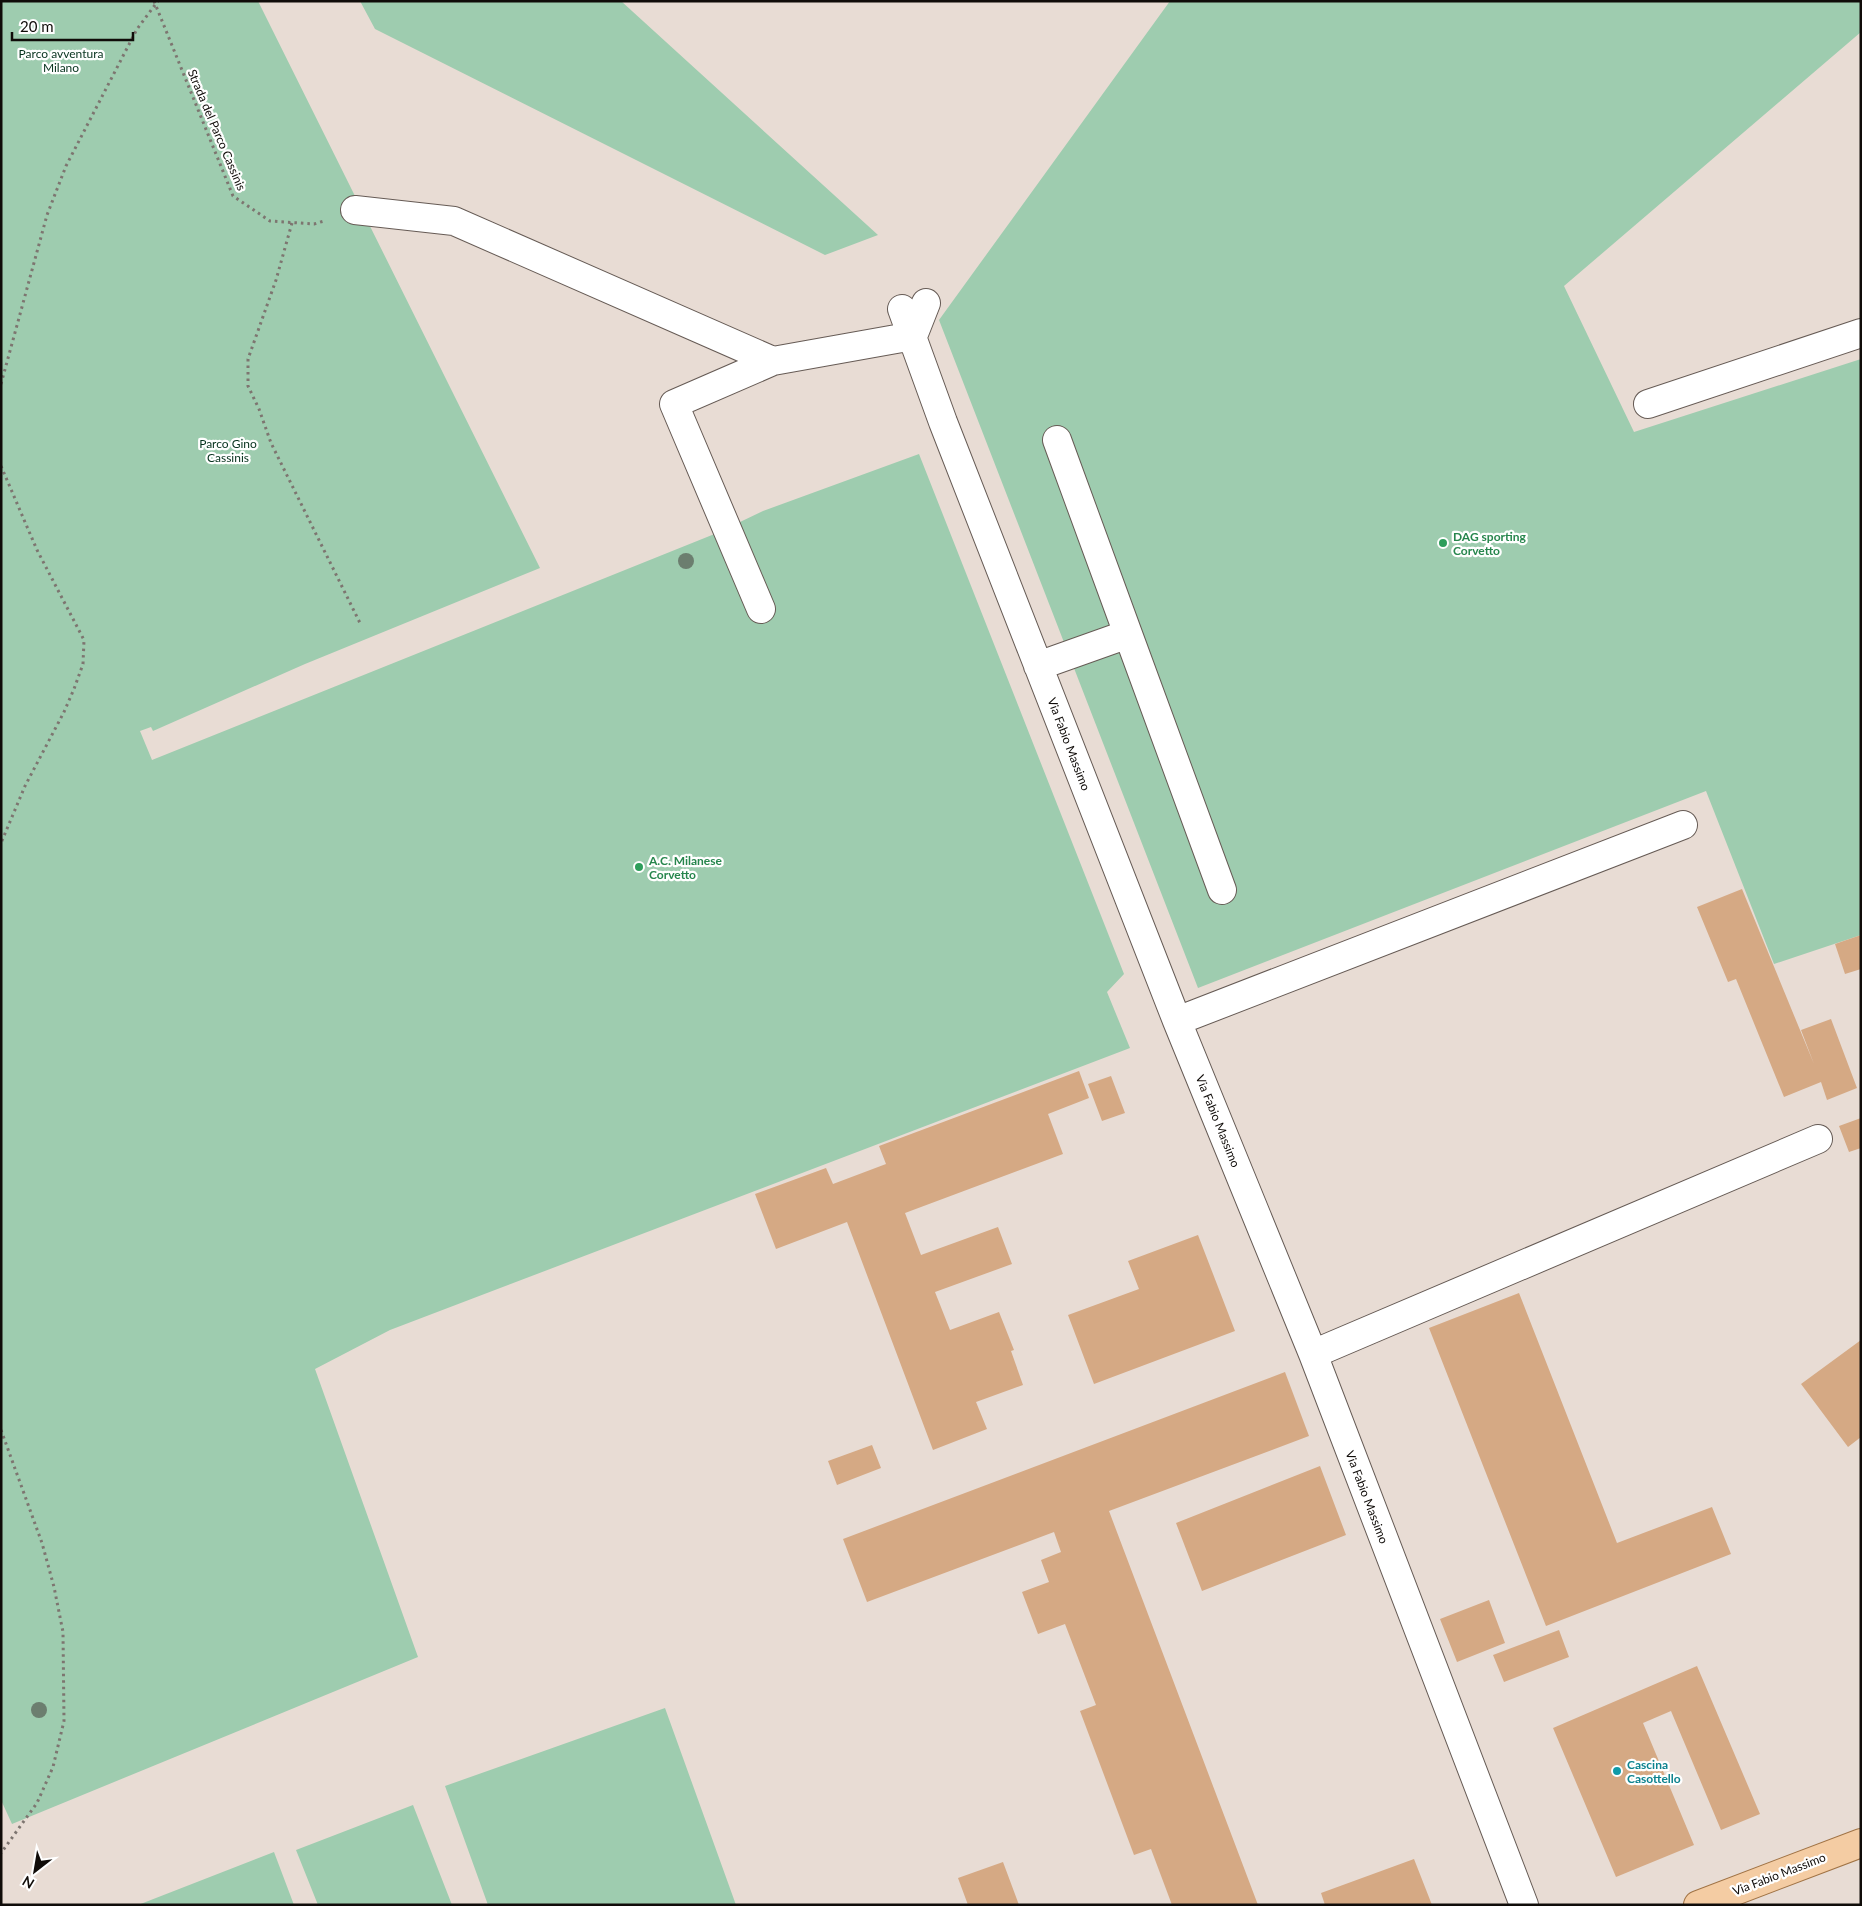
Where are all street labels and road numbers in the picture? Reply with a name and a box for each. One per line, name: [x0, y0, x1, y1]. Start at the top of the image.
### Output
street label: Strada del Parco Cassinis: [185, 67, 249, 193]
street label: Via Fabio Massimo: [1044, 695, 1094, 793]
street label: Via Fabio Massimo: [1193, 1073, 1243, 1170]
street label: Via Fabio Massimo: [1342, 1448, 1392, 1546]
street label: Via Fabio Massimo: [1730, 1849, 1828, 1899]

